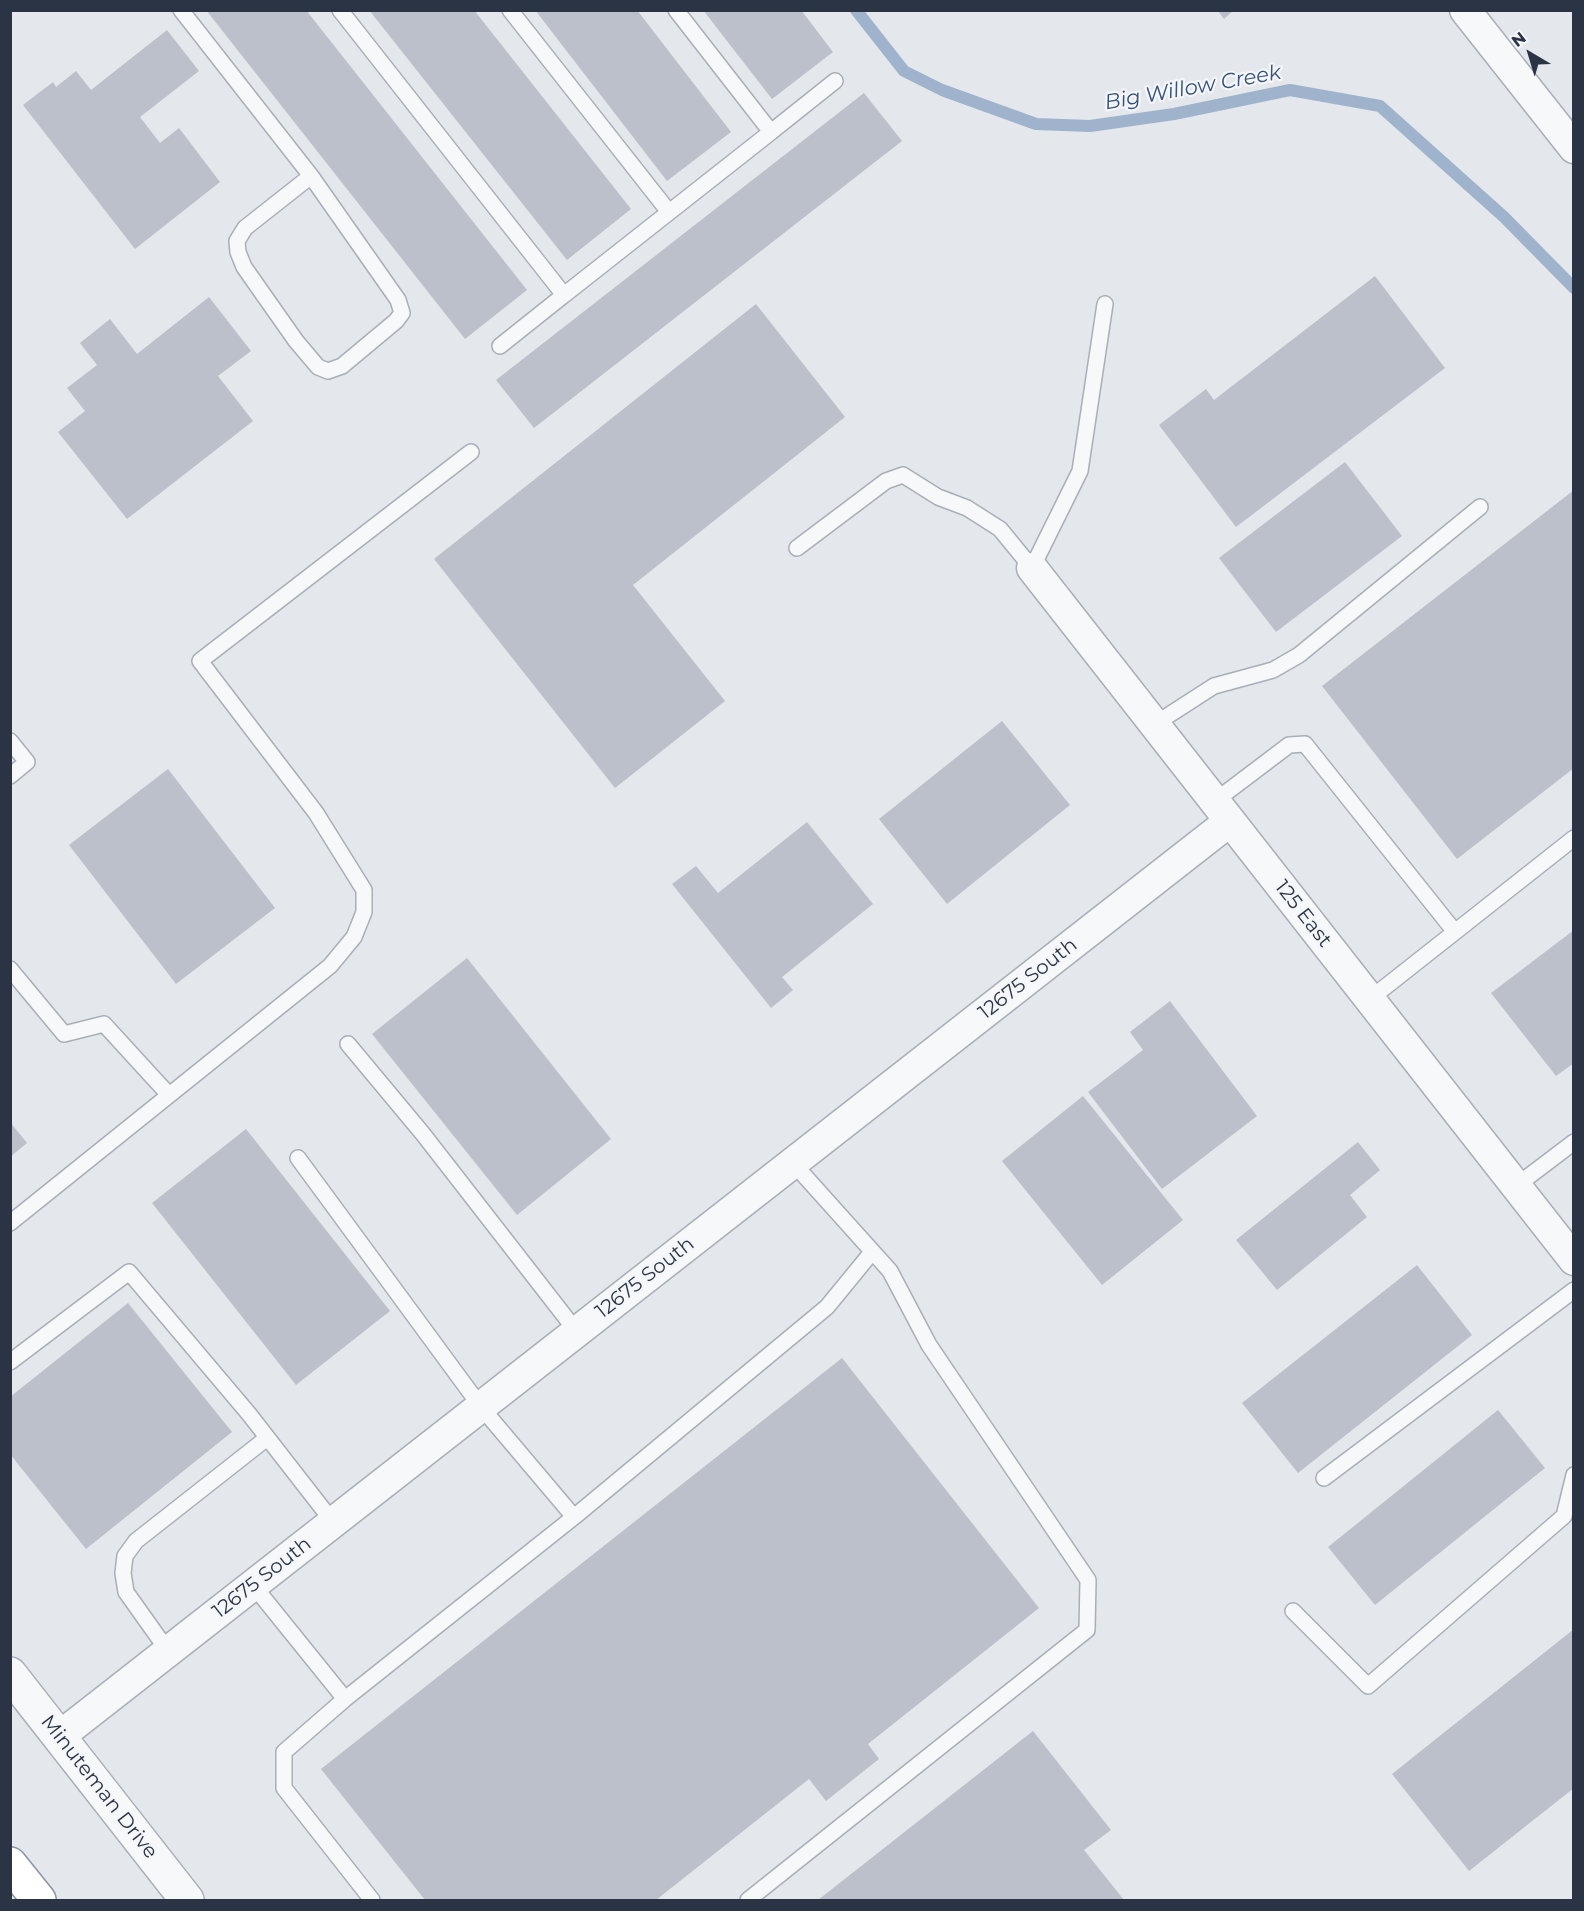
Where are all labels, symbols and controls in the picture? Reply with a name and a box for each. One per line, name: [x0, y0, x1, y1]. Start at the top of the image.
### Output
north arrow: [1500, 24, 1560, 84]
text: N: [1508, 28, 1530, 51]
water label: Big Willow Creek: [1103, 60, 1283, 116]
street label: 125 East: [1270, 876, 1336, 952]
street label: 12675 South: [974, 933, 1082, 1025]
street label: 12675 South: [591, 1232, 699, 1324]
street label: 12675 South: [208, 1532, 316, 1624]
street label: Minuteman Drive: [36, 1710, 162, 1864]

